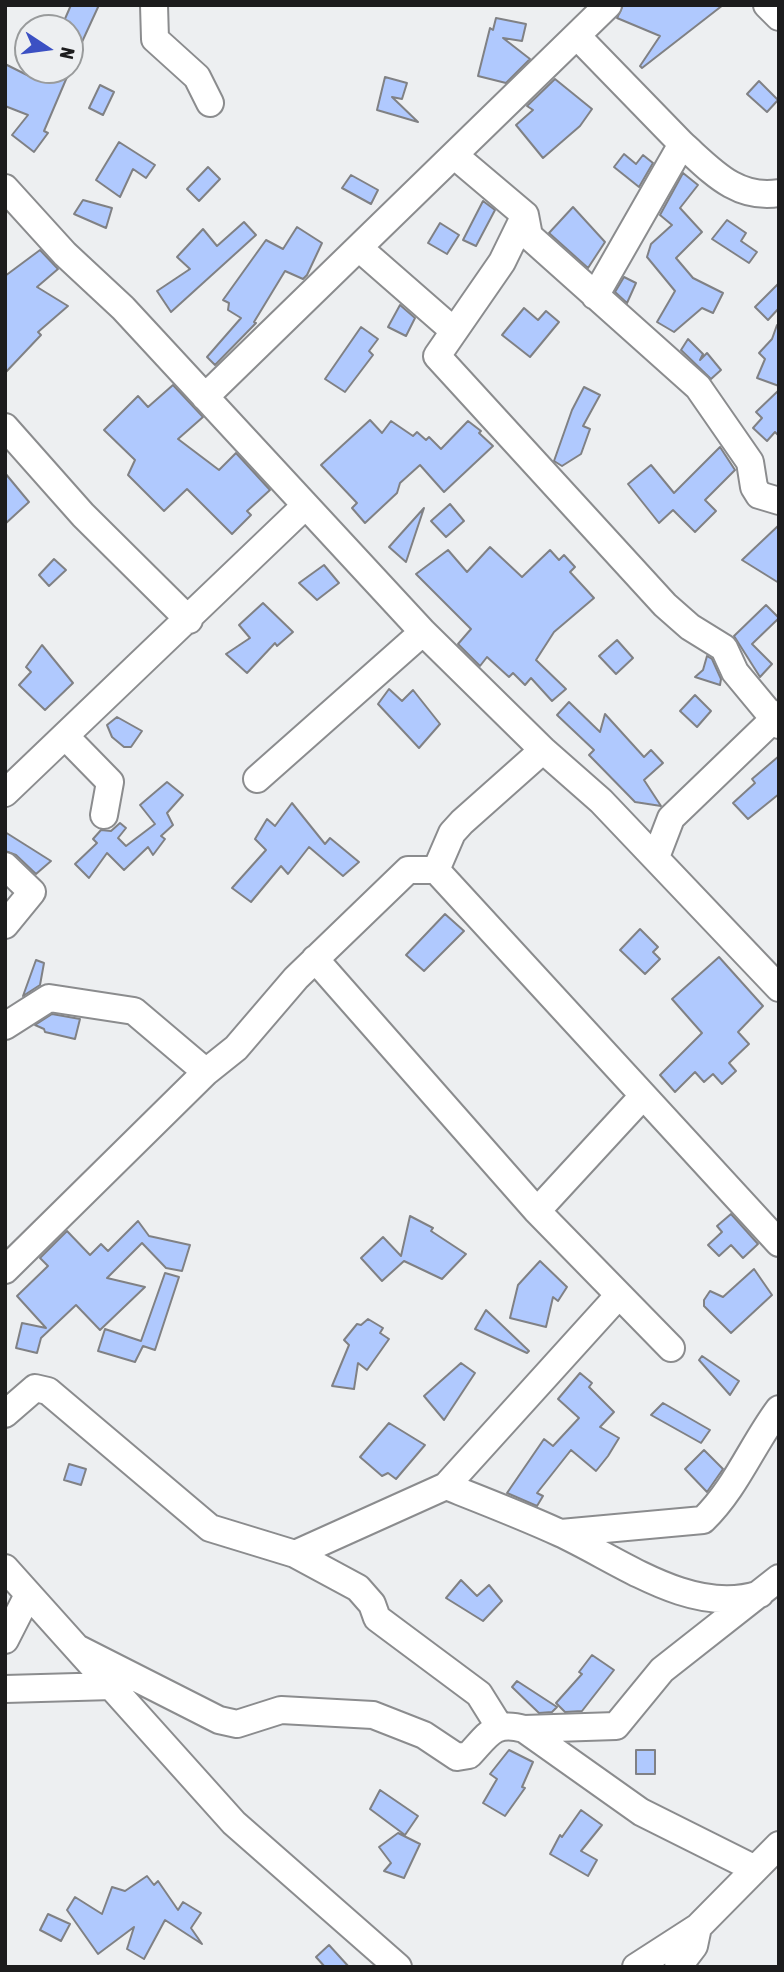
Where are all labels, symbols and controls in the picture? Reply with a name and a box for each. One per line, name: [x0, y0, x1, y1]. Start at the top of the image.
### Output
north arrow: [14, 14, 84, 84]
text: N: [56, 45, 79, 61]

